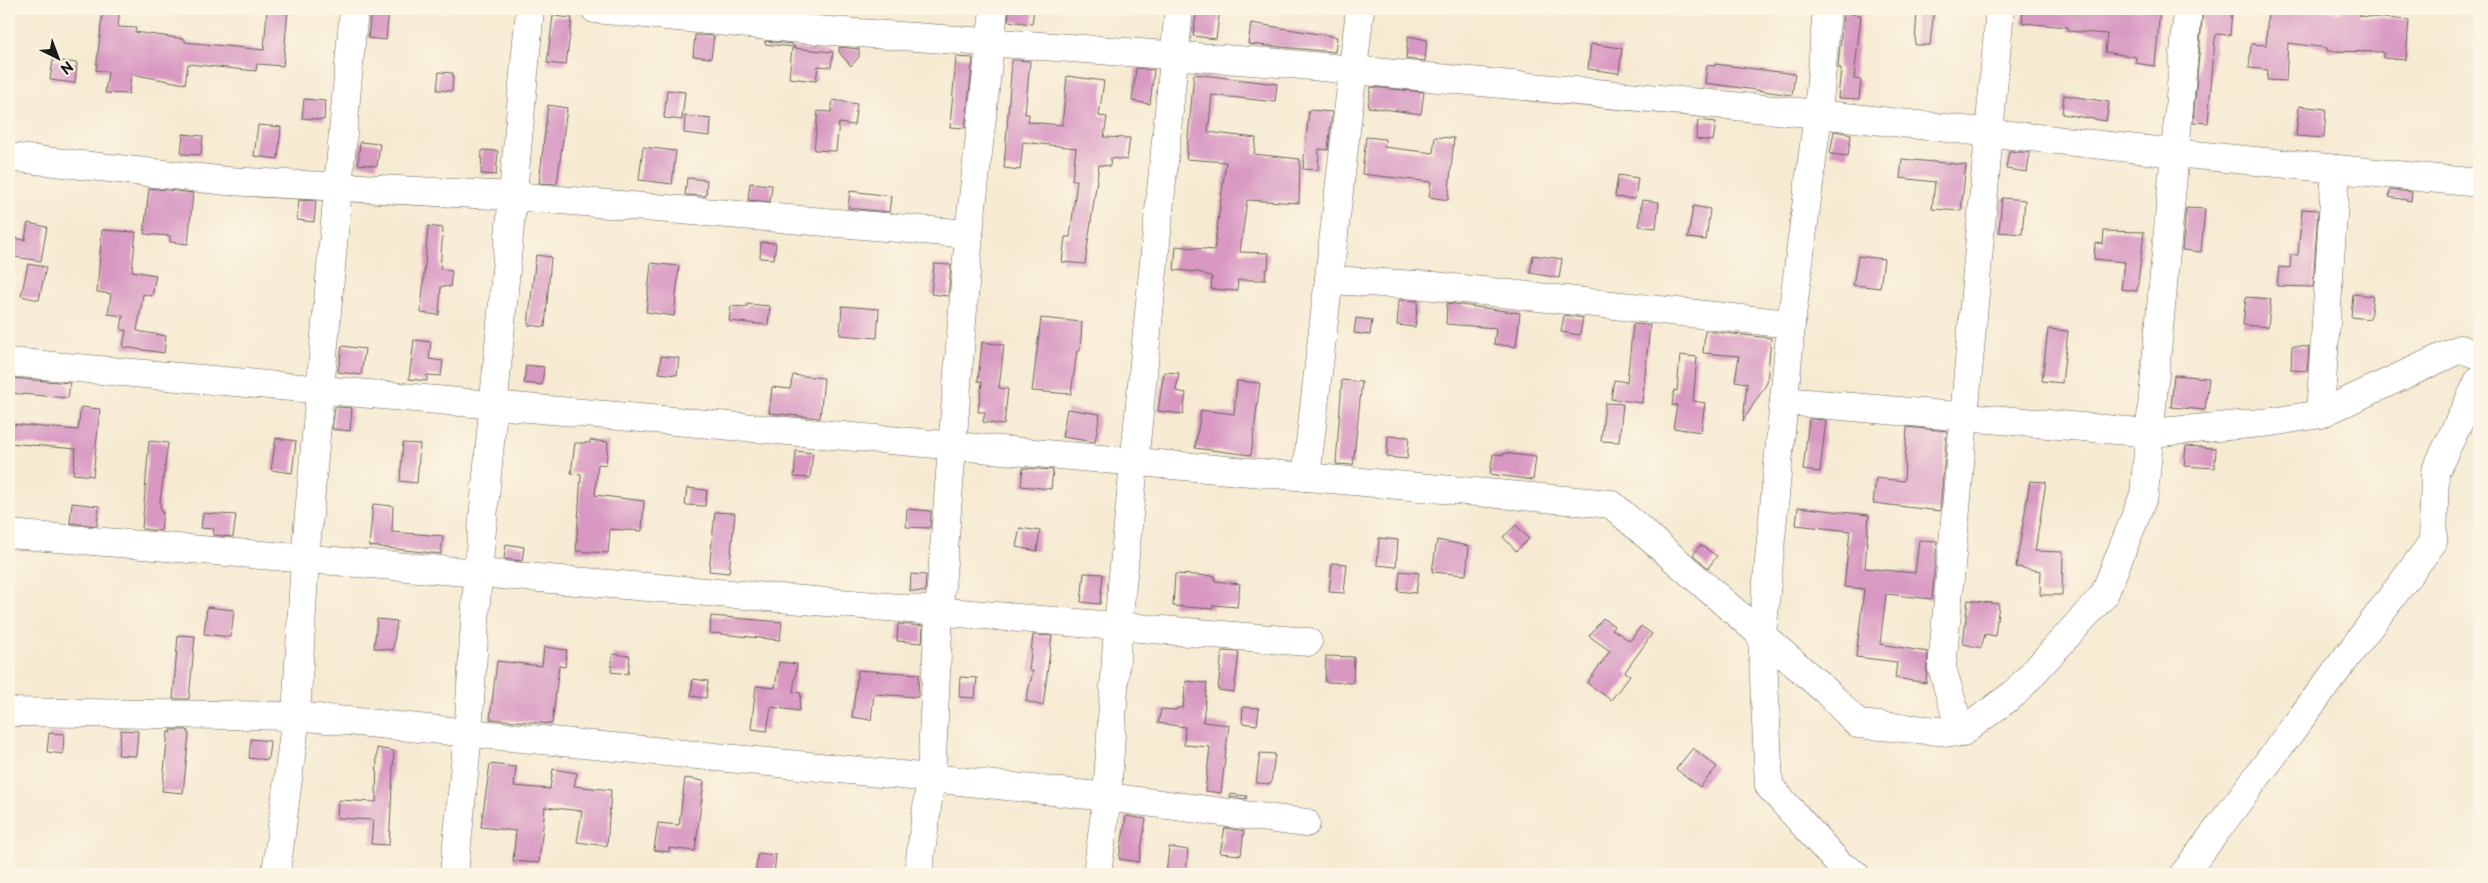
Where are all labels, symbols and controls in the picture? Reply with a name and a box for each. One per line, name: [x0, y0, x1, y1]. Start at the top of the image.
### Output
north arrow: [32, 32, 82, 82]
text: N: [56, 57, 78, 80]

